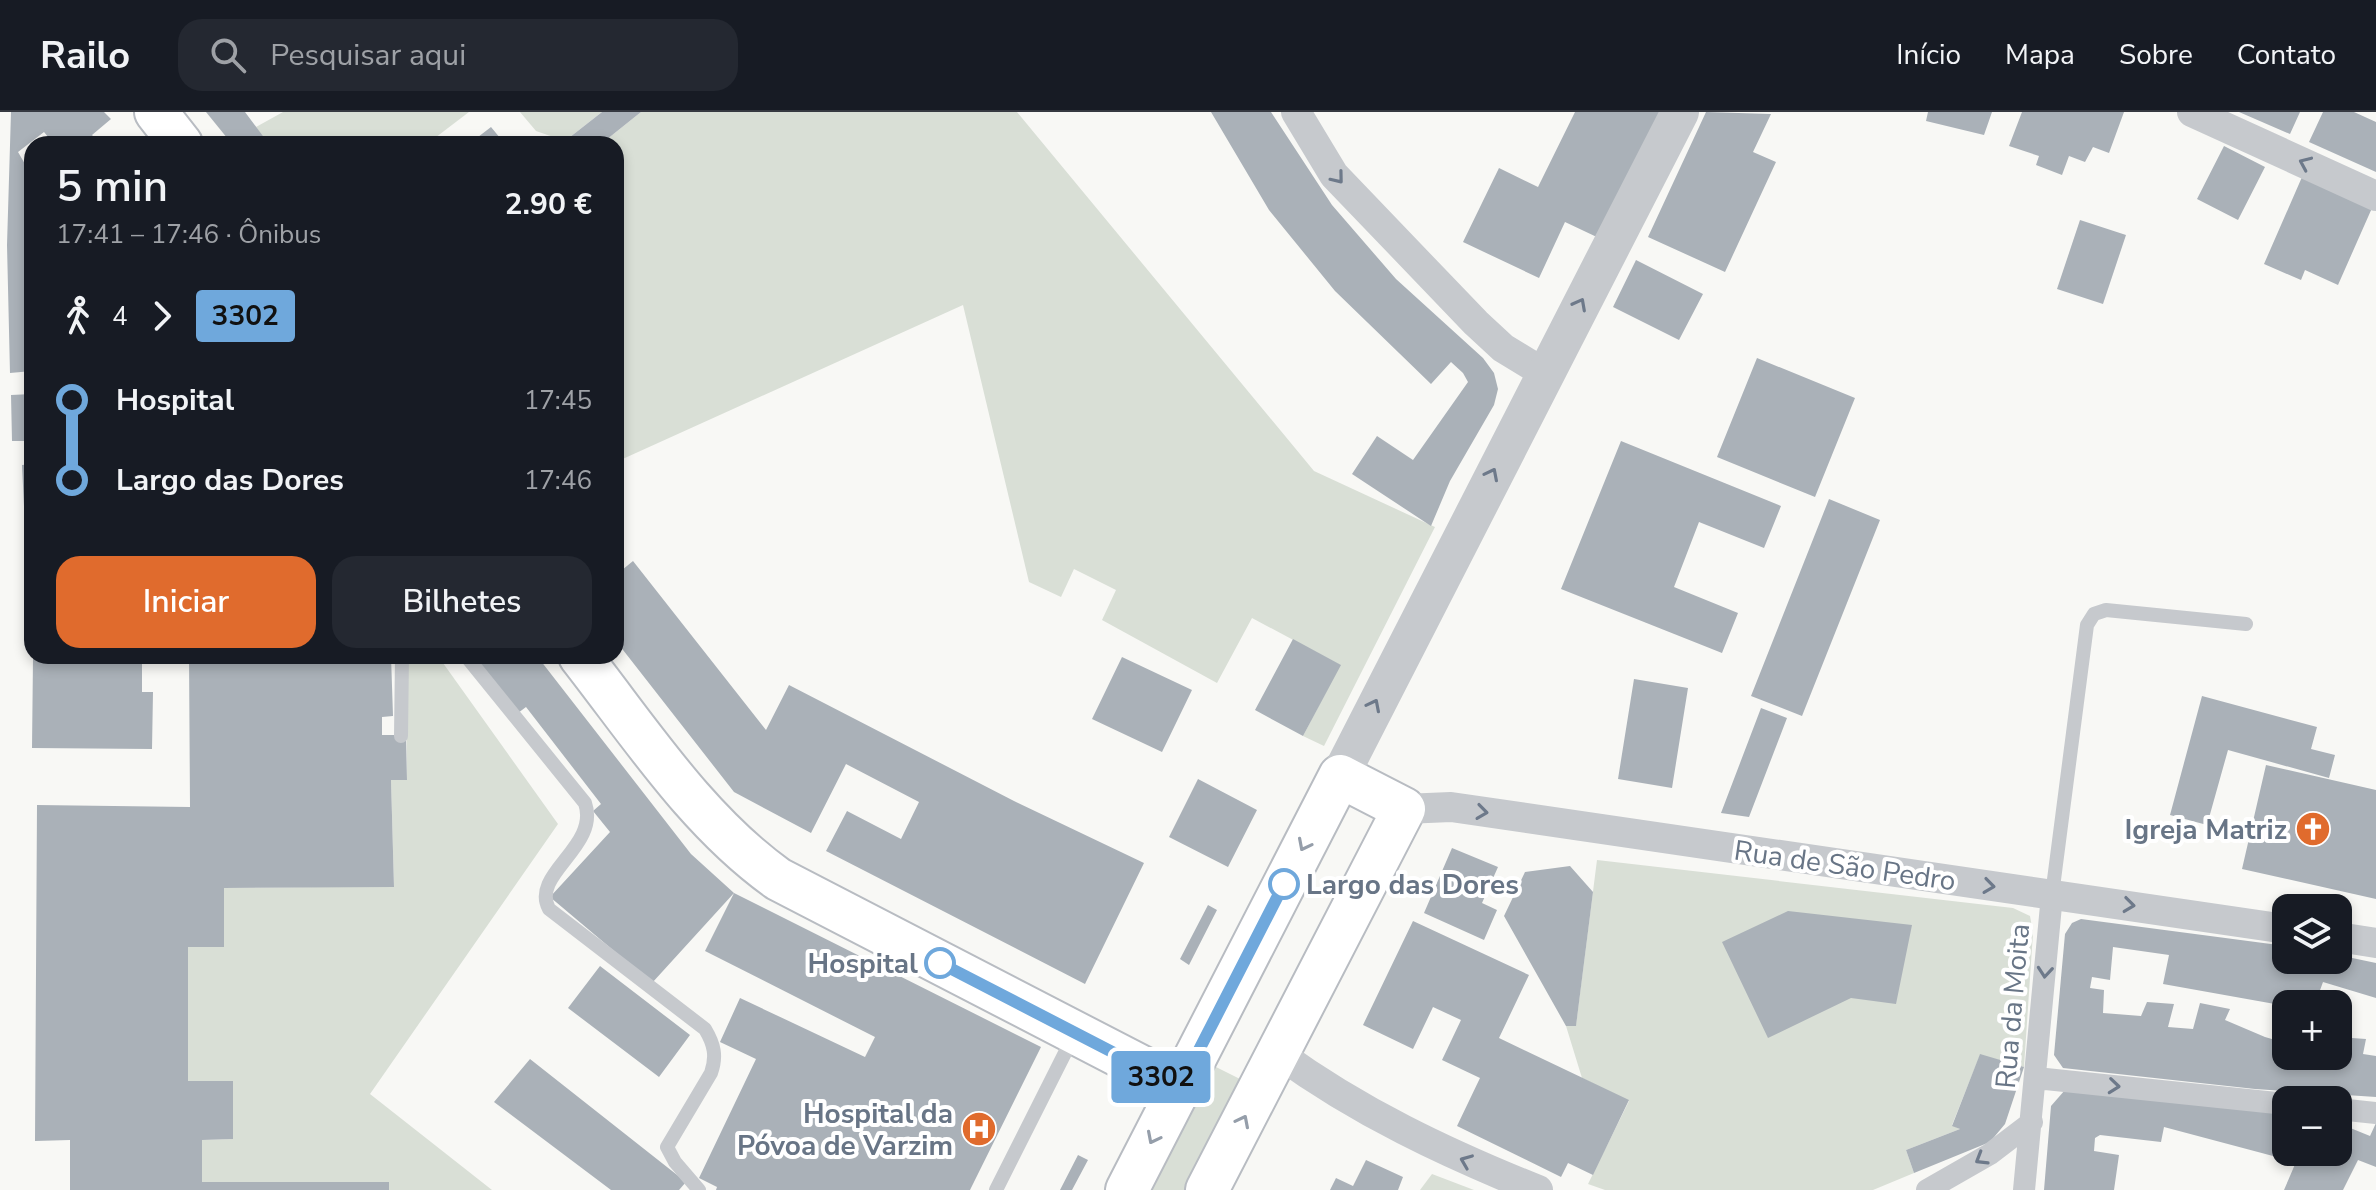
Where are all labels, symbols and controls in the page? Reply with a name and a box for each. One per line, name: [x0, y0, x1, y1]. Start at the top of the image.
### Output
search box: [178, 19, 738, 91]
text: Railo: [40, 30, 130, 81]
icon: search: [206, 33, 250, 77]
text: Pesquisar aqui: [270, 35, 466, 76]
text: Início: [1896, 36, 1961, 74]
text: Mapa: [2005, 36, 2075, 74]
text: Sobre: [2119, 36, 2193, 74]
text: Contato: [2237, 36, 2336, 74]
text: 5 min: [56, 157, 168, 217]
one-way arrow: [2299, 157, 2313, 173]
one-way arrow: [1328, 168, 1342, 183]
text: 2.90 €: [504, 184, 592, 225]
text: 17:41 – 17:46 · Ônibus: [56, 217, 321, 252]
icon: walk: [56, 294, 100, 338]
icon: forward: [140, 294, 184, 338]
text: 3302: [212, 297, 279, 335]
one-way arrow: [1570, 298, 1585, 312]
text: 4: [112, 299, 128, 334]
text: Hospital: [116, 380, 234, 421]
text: 17:45: [524, 383, 592, 418]
text: Largo das Dores: [116, 460, 344, 501]
text: 17:46: [524, 463, 592, 498]
one-way arrow: [1482, 467, 1497, 482]
button: Iniciar: [56, 556, 316, 648]
button: Bilhetes: [332, 556, 592, 648]
one-way arrow: [1364, 699, 1379, 714]
one-way arrow: [1475, 803, 1489, 820]
church icon: Igreja Matriz: [2294, 810, 2332, 848]
place label: Igreja Matriz: [2124, 811, 2287, 849]
street label: Rua de São Pedro: [1732, 832, 1958, 900]
one-way arrow: [1299, 837, 1314, 852]
place label: Largo das Dores: [1306, 866, 1519, 904]
marker: Largo das Dores: [1269, 869, 1299, 899]
one-way arrow: [1982, 877, 1995, 894]
map controls: [2272, 894, 2352, 1166]
button: layers: [2272, 894, 2352, 974]
one-way arrow: [2123, 896, 2136, 913]
street label: Rua da Moita: [1987, 922, 2039, 1090]
place label: Hospital: [808, 945, 918, 983]
marker: Hospital: [925, 948, 955, 978]
one-way arrow: [2037, 966, 2054, 979]
button: +: [2272, 990, 2352, 1070]
line badge: 3302: [1105, 1051, 1217, 1103]
text: 3302: [1127, 1058, 1195, 1096]
one-way arrow: [2108, 1078, 2121, 1095]
button: −: [2272, 1086, 2352, 1166]
place label: Hospital da Póvoa de Varzim: [737, 1095, 953, 1165]
hospital icon: Hospital da Póvoa de Varzim: [960, 1110, 998, 1148]
one-way arrow: [1233, 1114, 1248, 1129]
one-way arrow: [1148, 1130, 1163, 1145]
one-way arrow: [1975, 1149, 1990, 1165]
one-way arrow: [1460, 1154, 1474, 1171]

